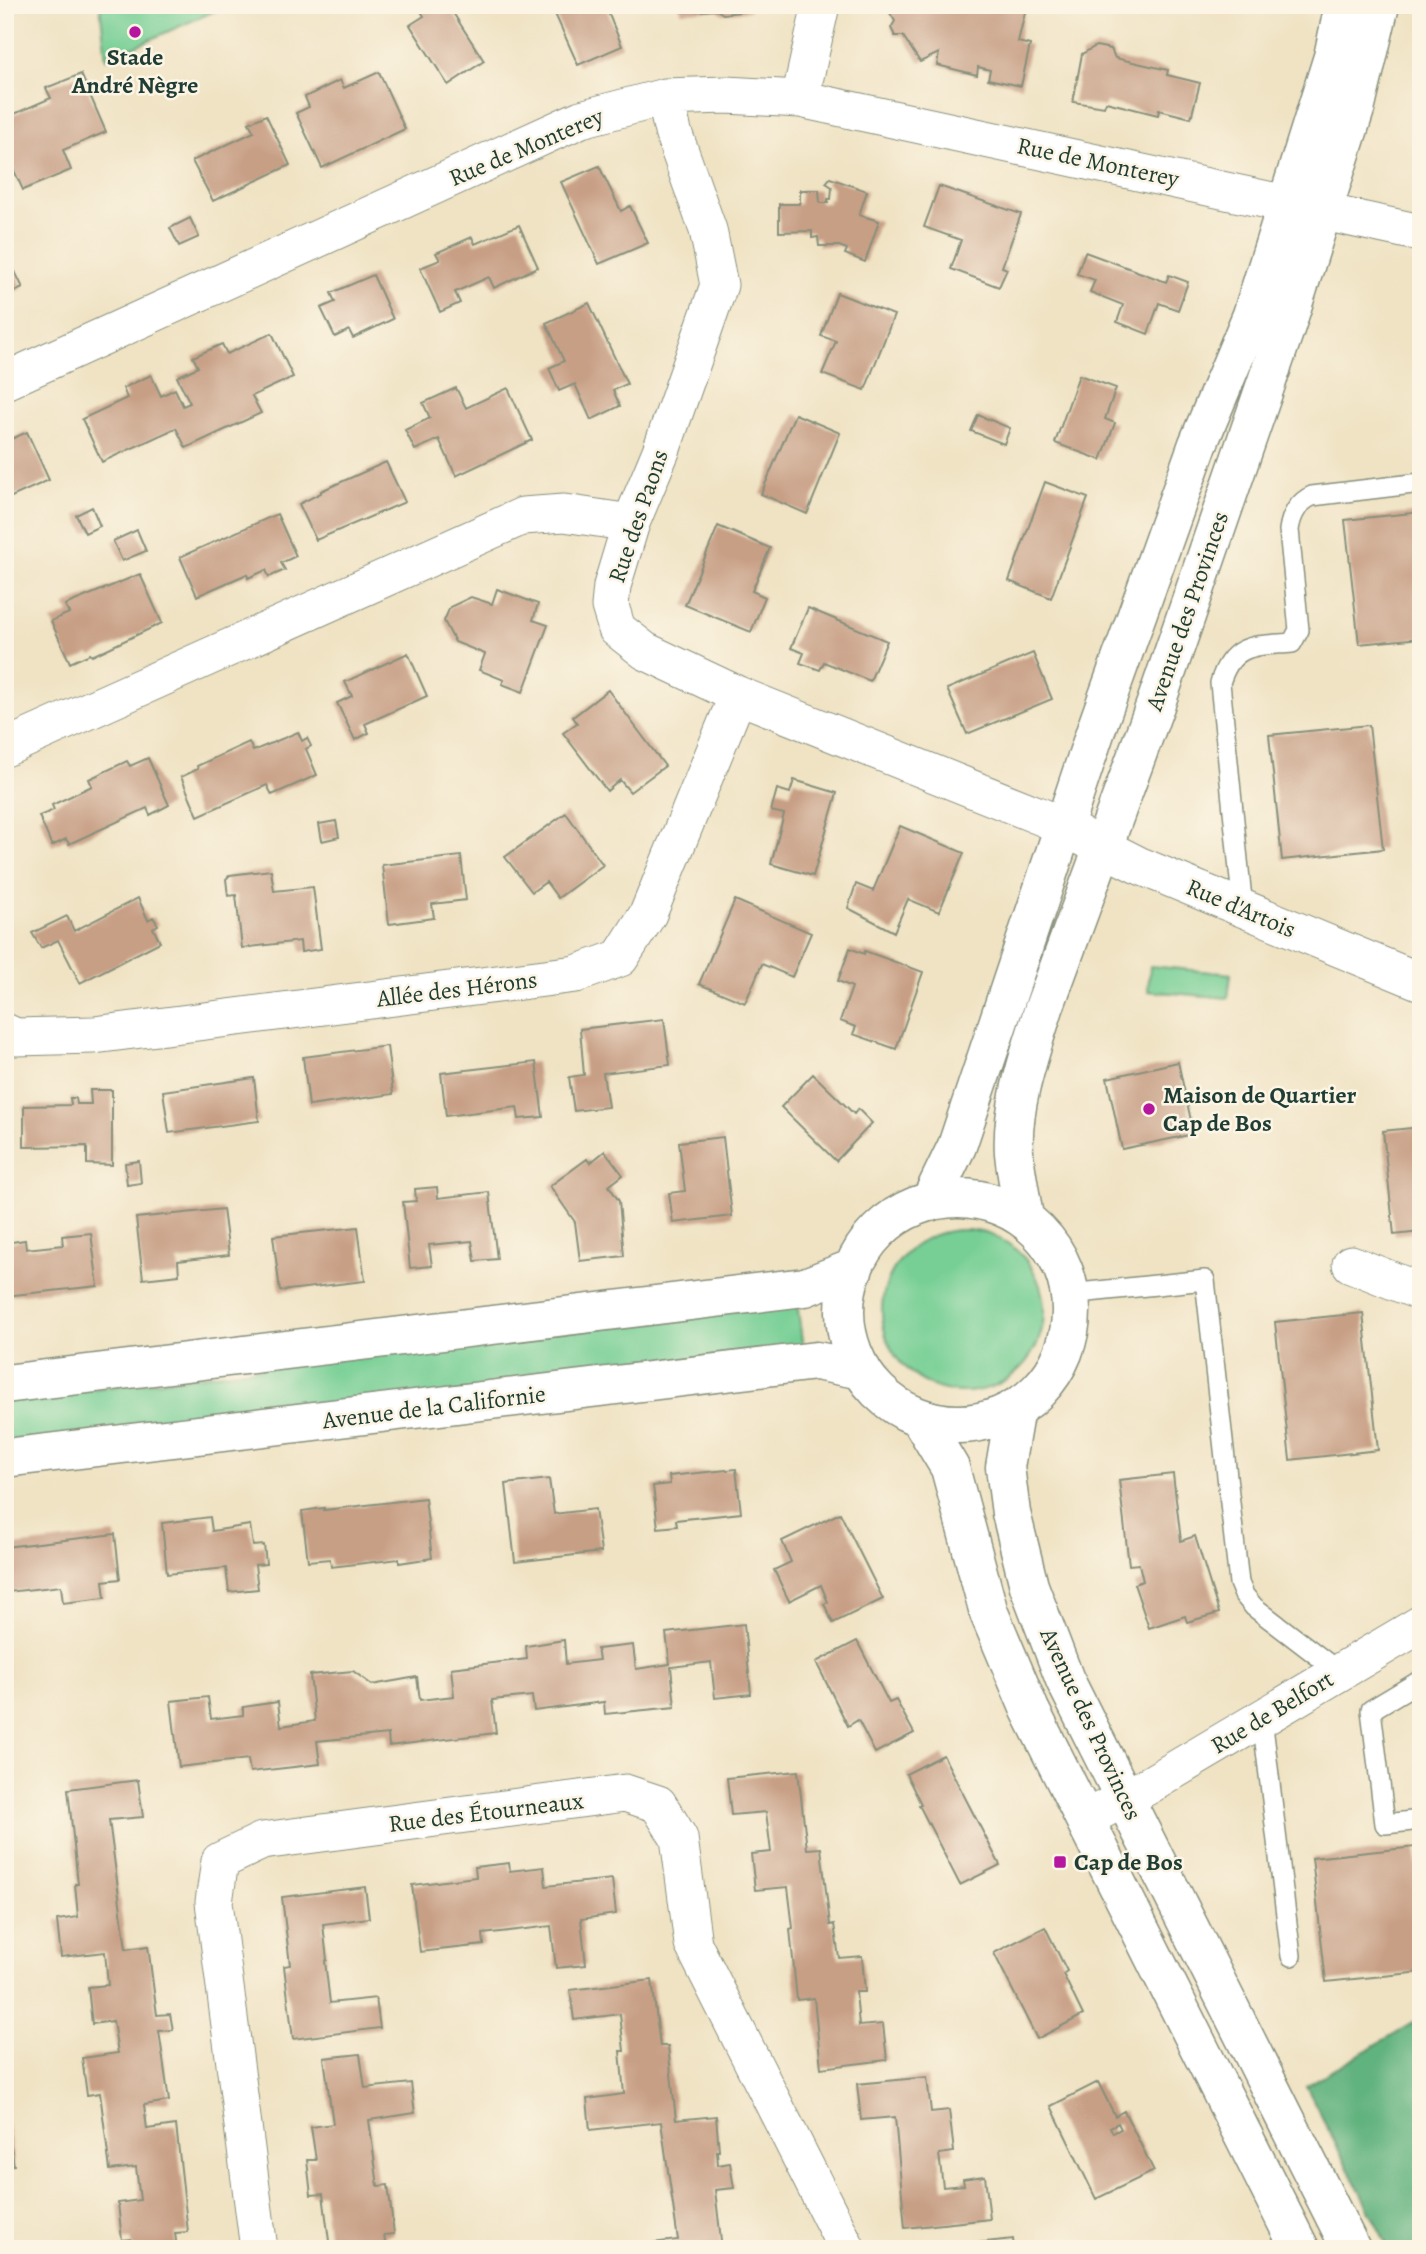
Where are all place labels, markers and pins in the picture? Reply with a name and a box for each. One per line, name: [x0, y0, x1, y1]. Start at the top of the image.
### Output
marker: Stade André Nègre: [127, 24, 143, 40]
place label: Stade André Nègre: [71, 41, 198, 101]
place label: Maison de Quartier Cap de Bos: [1163, 1079, 1356, 1139]
marker: Maison de Quartier Cap de Bos: [1141, 1101, 1157, 1117]
place label: Cap de Bos: [1074, 1846, 1183, 1878]
marker: Cap de Bos: [1052, 1854, 1068, 1870]

